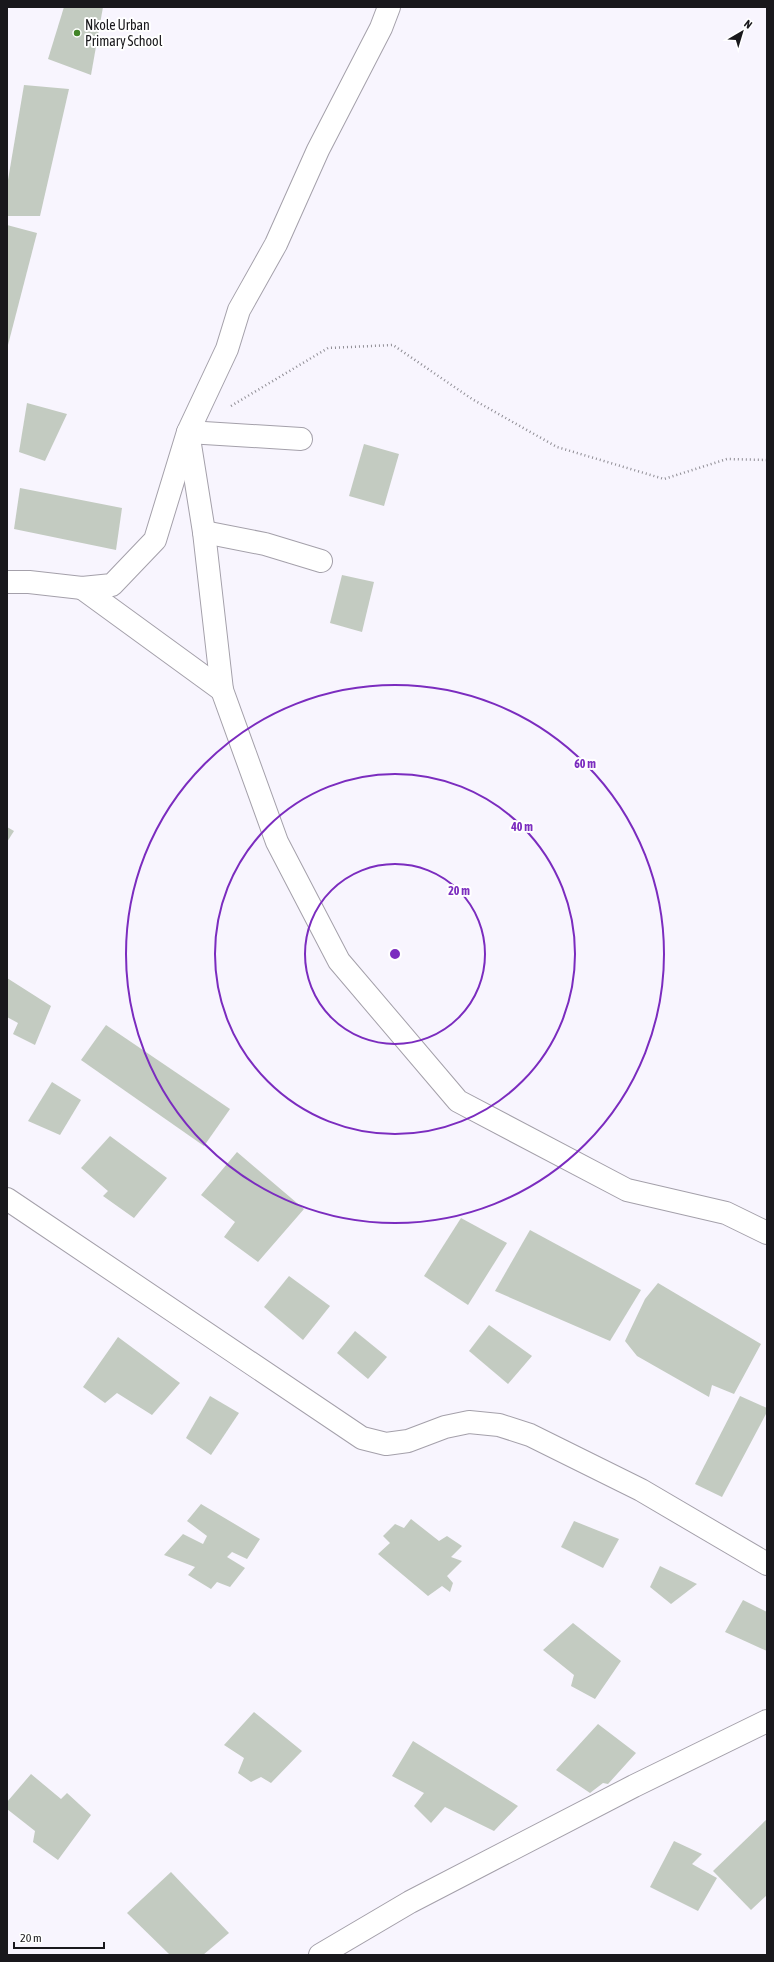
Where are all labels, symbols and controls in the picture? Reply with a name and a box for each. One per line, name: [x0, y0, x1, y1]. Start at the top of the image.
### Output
north arrow: [722, 12, 762, 52]
place label: Nkole Urban Primary School: [85, 17, 163, 49]
text: N: [742, 17, 754, 31]
marker: Nkole Urban Primary School: [72, 28, 82, 38]
text: 60 m: [574, 757, 596, 771]
text: 40 m: [510, 820, 533, 834]
text: 20 m: [448, 884, 470, 898]
centre of rings: [388, 947, 402, 961]
scale bar: [14, 1924, 104, 1950]
text: 20 m: [20, 1931, 42, 1945]

